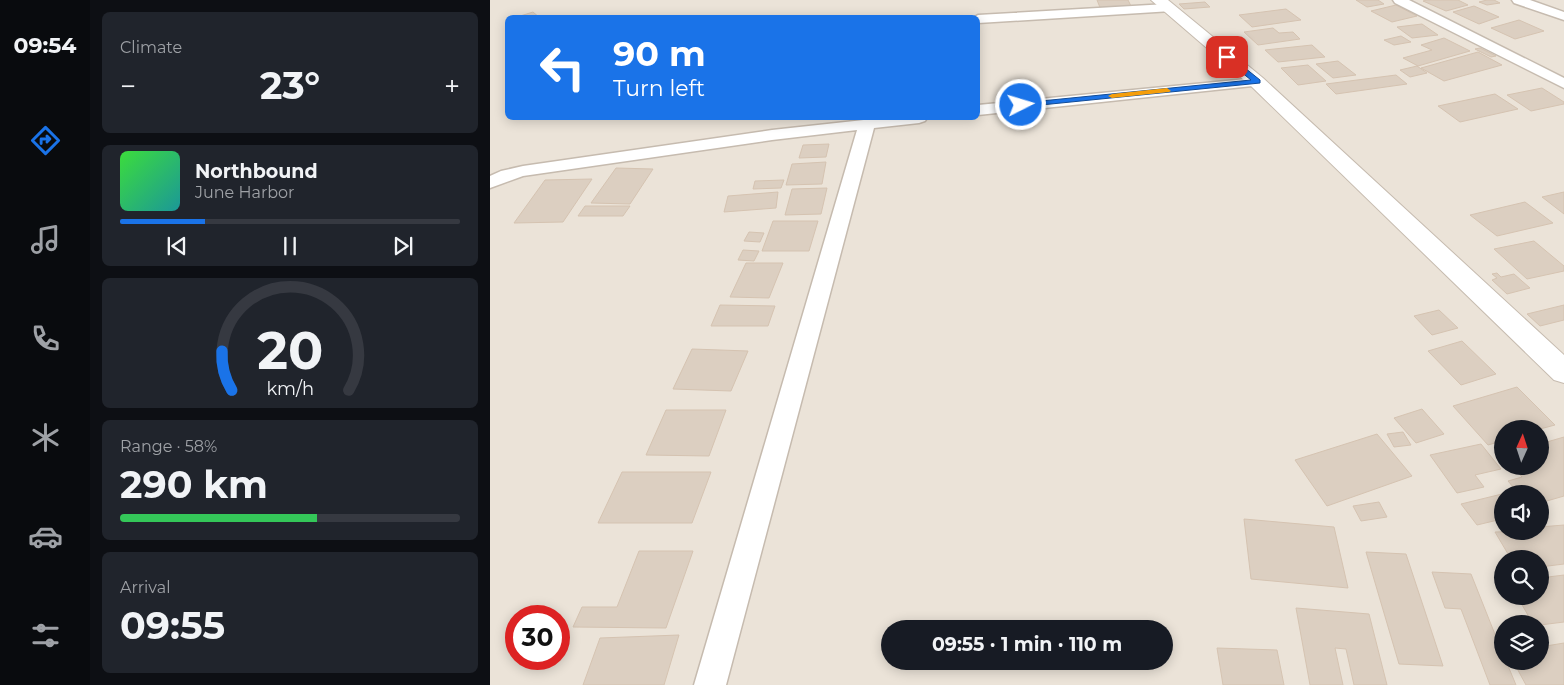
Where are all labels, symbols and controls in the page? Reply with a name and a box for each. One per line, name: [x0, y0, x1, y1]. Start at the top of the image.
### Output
text: 09:54: [14, 32, 76, 59]
text: 90 m: [613, 32, 706, 75]
icon: left: [530, 35, 595, 100]
pin: [1206, 36, 1248, 78]
text: Climate: [120, 38, 182, 57]
icon: arrive: [1213, 43, 1241, 71]
text: 23°: [260, 62, 320, 109]
text: −: [120, 69, 136, 103]
text: +: [444, 69, 460, 103]
text: Turn left: [613, 75, 705, 102]
position arrow: [994, 78, 1046, 130]
icon: directions: [28, 123, 63, 158]
text: Northbound: [195, 160, 318, 183]
text: June Harbor: [195, 183, 294, 202]
icon: music: [28, 222, 63, 257]
icon: previous: [163, 232, 191, 260]
icon: pause: [276, 232, 304, 260]
icon: next: [389, 232, 417, 260]
text: 20: [257, 319, 323, 382]
icon: phone: [28, 321, 63, 356]
text: km/h: [266, 378, 314, 399]
icon: climate: [28, 420, 63, 455]
north arrow: [1494, 420, 1549, 475]
map controls: [1494, 420, 1549, 670]
text: Range · 58%: [120, 437, 217, 456]
text: 290 km: [120, 461, 268, 508]
button: sound: [1494, 485, 1549, 540]
icon: car: [28, 519, 63, 554]
button: search: [1494, 550, 1549, 605]
text: Arrival: [120, 578, 170, 597]
text: 09:55: [120, 602, 225, 649]
speed limit sign: 30: [505, 605, 570, 670]
button: layers: [1494, 615, 1549, 670]
icon: filters: [28, 618, 63, 653]
text: 09:55 · 1 min · 110 m: [932, 633, 1122, 656]

